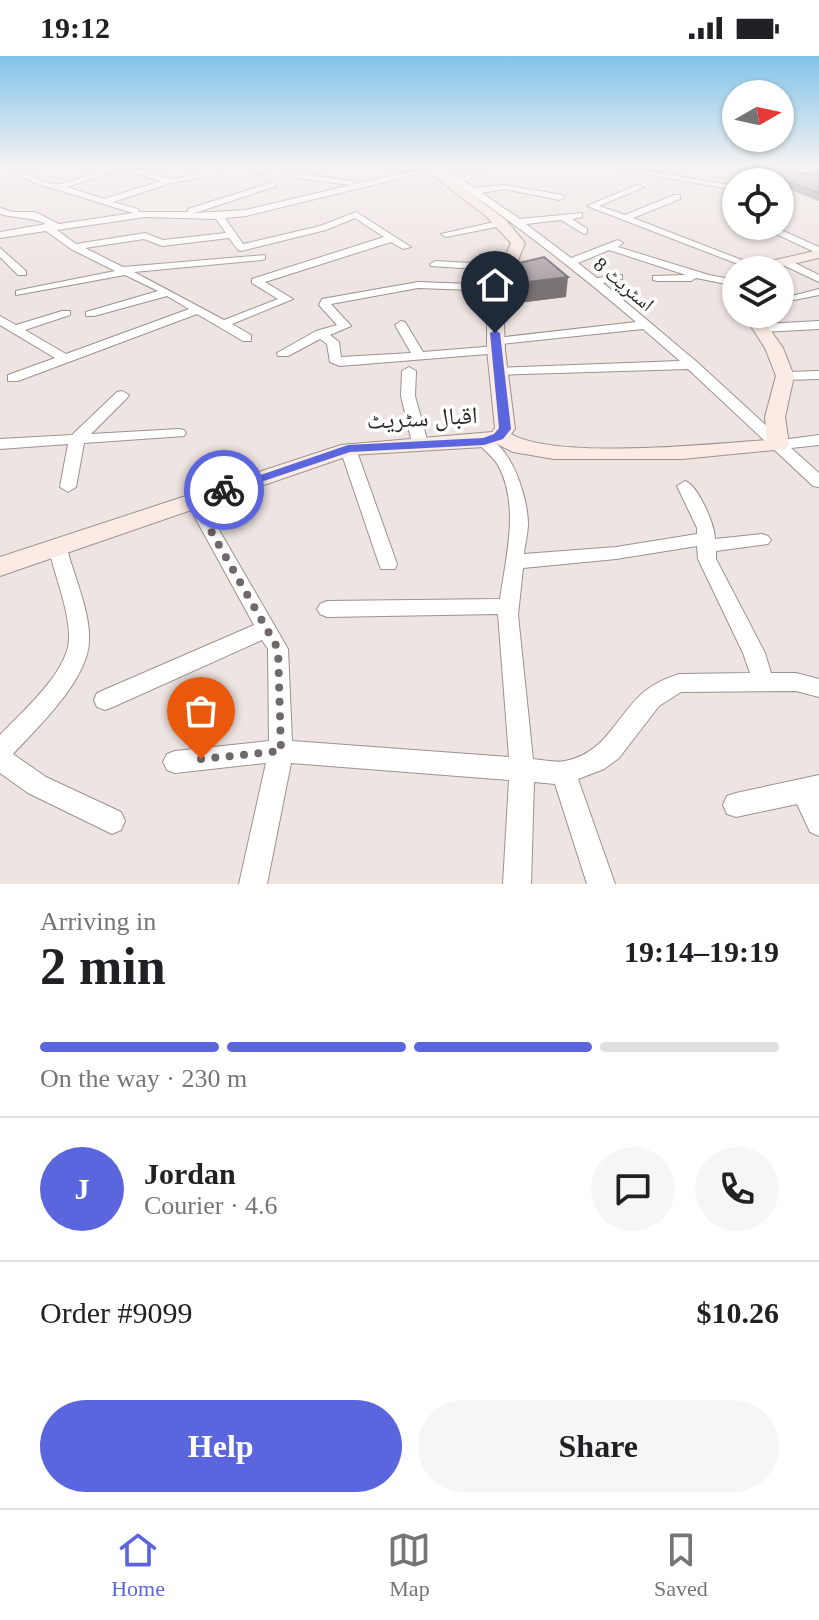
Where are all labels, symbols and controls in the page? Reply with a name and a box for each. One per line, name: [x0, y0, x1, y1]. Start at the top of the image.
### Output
text: 19:12: [40, 11, 110, 44]
north arrow: [722, 80, 794, 152]
map controls: [722, 80, 794, 328]
button: locate: [722, 168, 794, 240]
pin: [461, 251, 529, 333]
street label: اسٹریٹ 8: [589, 253, 658, 316]
button: layers: [722, 256, 794, 328]
icon: home: [473, 263, 517, 307]
street label: اقبال سٹریٹ: [366, 402, 478, 435]
courier: [184, 450, 264, 530]
icon: bike: [202, 468, 246, 512]
pin: [167, 677, 235, 759]
icon: bag: [179, 689, 223, 733]
text: Arriving in: [40, 907, 156, 936]
text: 19:14–19:19: [624, 935, 779, 968]
text: 2 min: [40, 938, 166, 995]
text: On the way · 230 m: [40, 1064, 247, 1093]
button: chat: [591, 1147, 675, 1231]
button: phone: [695, 1147, 779, 1231]
text: Jordan: [144, 1157, 236, 1190]
text: J: [75, 1172, 90, 1205]
text: Courier · 4.6: [144, 1191, 278, 1220]
text: Order #9099: [40, 1296, 192, 1329]
text: $10.26: [697, 1296, 779, 1329]
button: Help: [40, 1400, 402, 1492]
button: Share: [418, 1400, 779, 1492]
tab: Home: [111, 1528, 165, 1602]
tab: Map: [387, 1528, 431, 1602]
tab: Saved: [654, 1528, 708, 1602]

